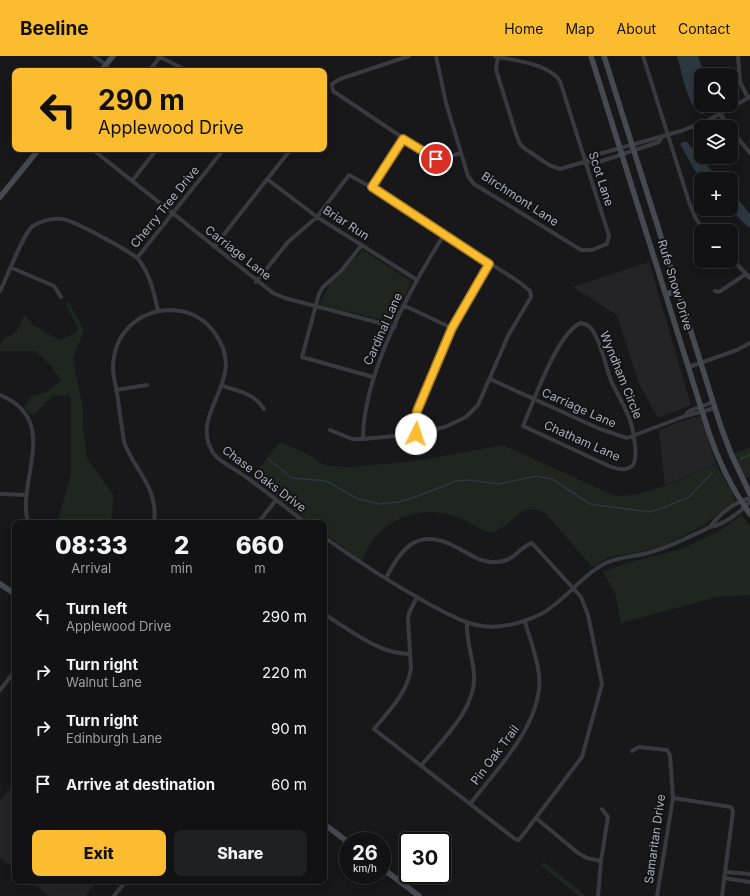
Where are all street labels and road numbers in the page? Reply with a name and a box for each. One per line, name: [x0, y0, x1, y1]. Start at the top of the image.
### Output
street label: Scot Lane: [586, 150, 617, 208]
street label: Cherry Tree Drive: [127, 163, 202, 251]
street label: Birchmont Lane: [479, 168, 562, 229]
street label: Briar Run: [320, 202, 372, 243]
street label: Carriage Lane: [202, 222, 274, 283]
street label: Rufe Snow Drive: [655, 238, 696, 332]
street label: Cardinal Lane: [360, 290, 405, 367]
street label: Wyndham Circle: [597, 329, 646, 421]
street label: Carriage Lane: [540, 384, 619, 431]
street label: Chatham Lane: [542, 417, 623, 464]
street label: Chase Oaks Drive: [219, 442, 309, 515]
street label: Pin Oak Trail: [467, 722, 522, 788]
street label: Samaritan Drive: [641, 793, 668, 885]

